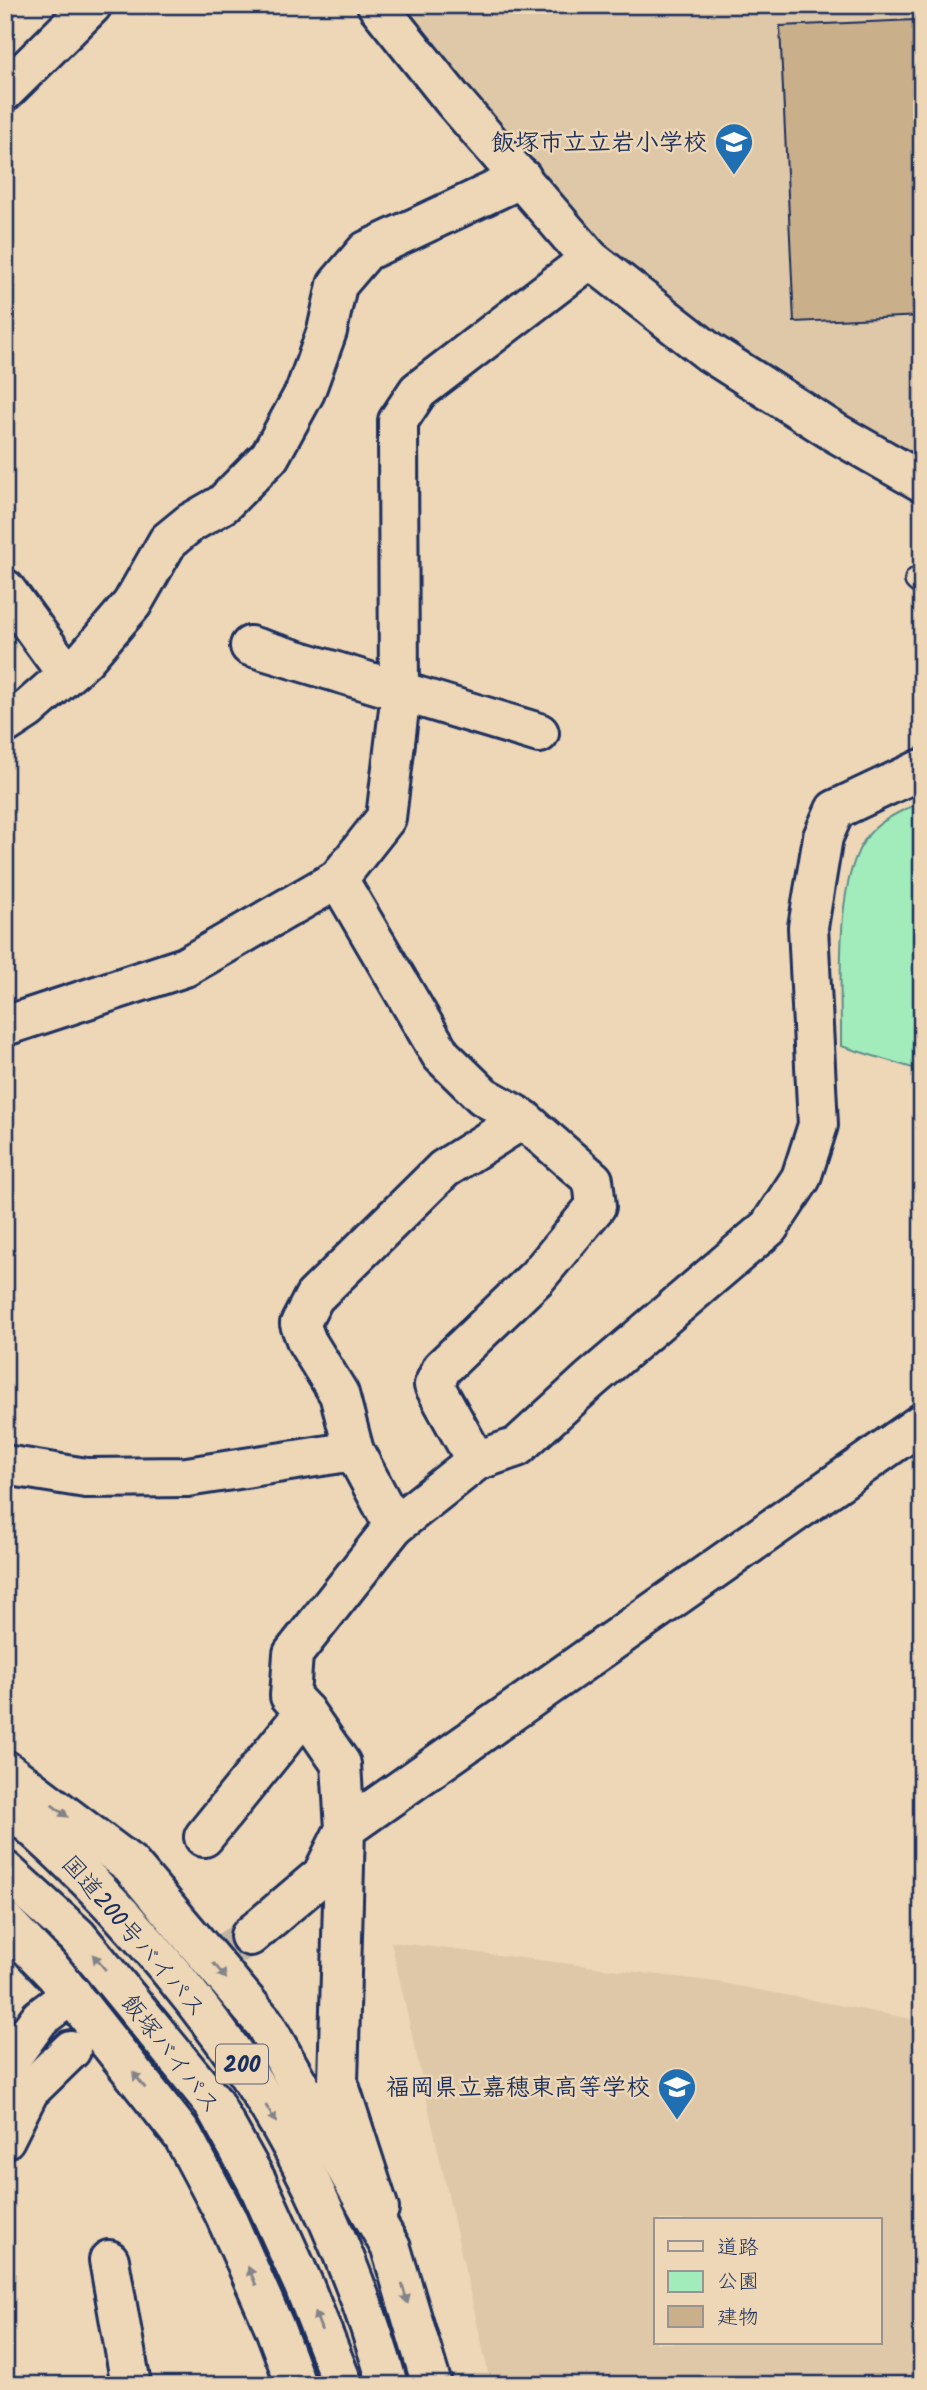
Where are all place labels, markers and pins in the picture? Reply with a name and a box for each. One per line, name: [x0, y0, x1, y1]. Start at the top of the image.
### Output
school or university icon: 飯塚市立立岩小学校: [713, 121, 755, 176]
place label: 飯塚市立立岩小学校: [491, 124, 707, 163]
school or university icon: 福岡県立嘉穂東高等学校: [656, 2066, 698, 2121]
place label: 福岡県立嘉穂東高等学校: [386, 2069, 650, 2108]

